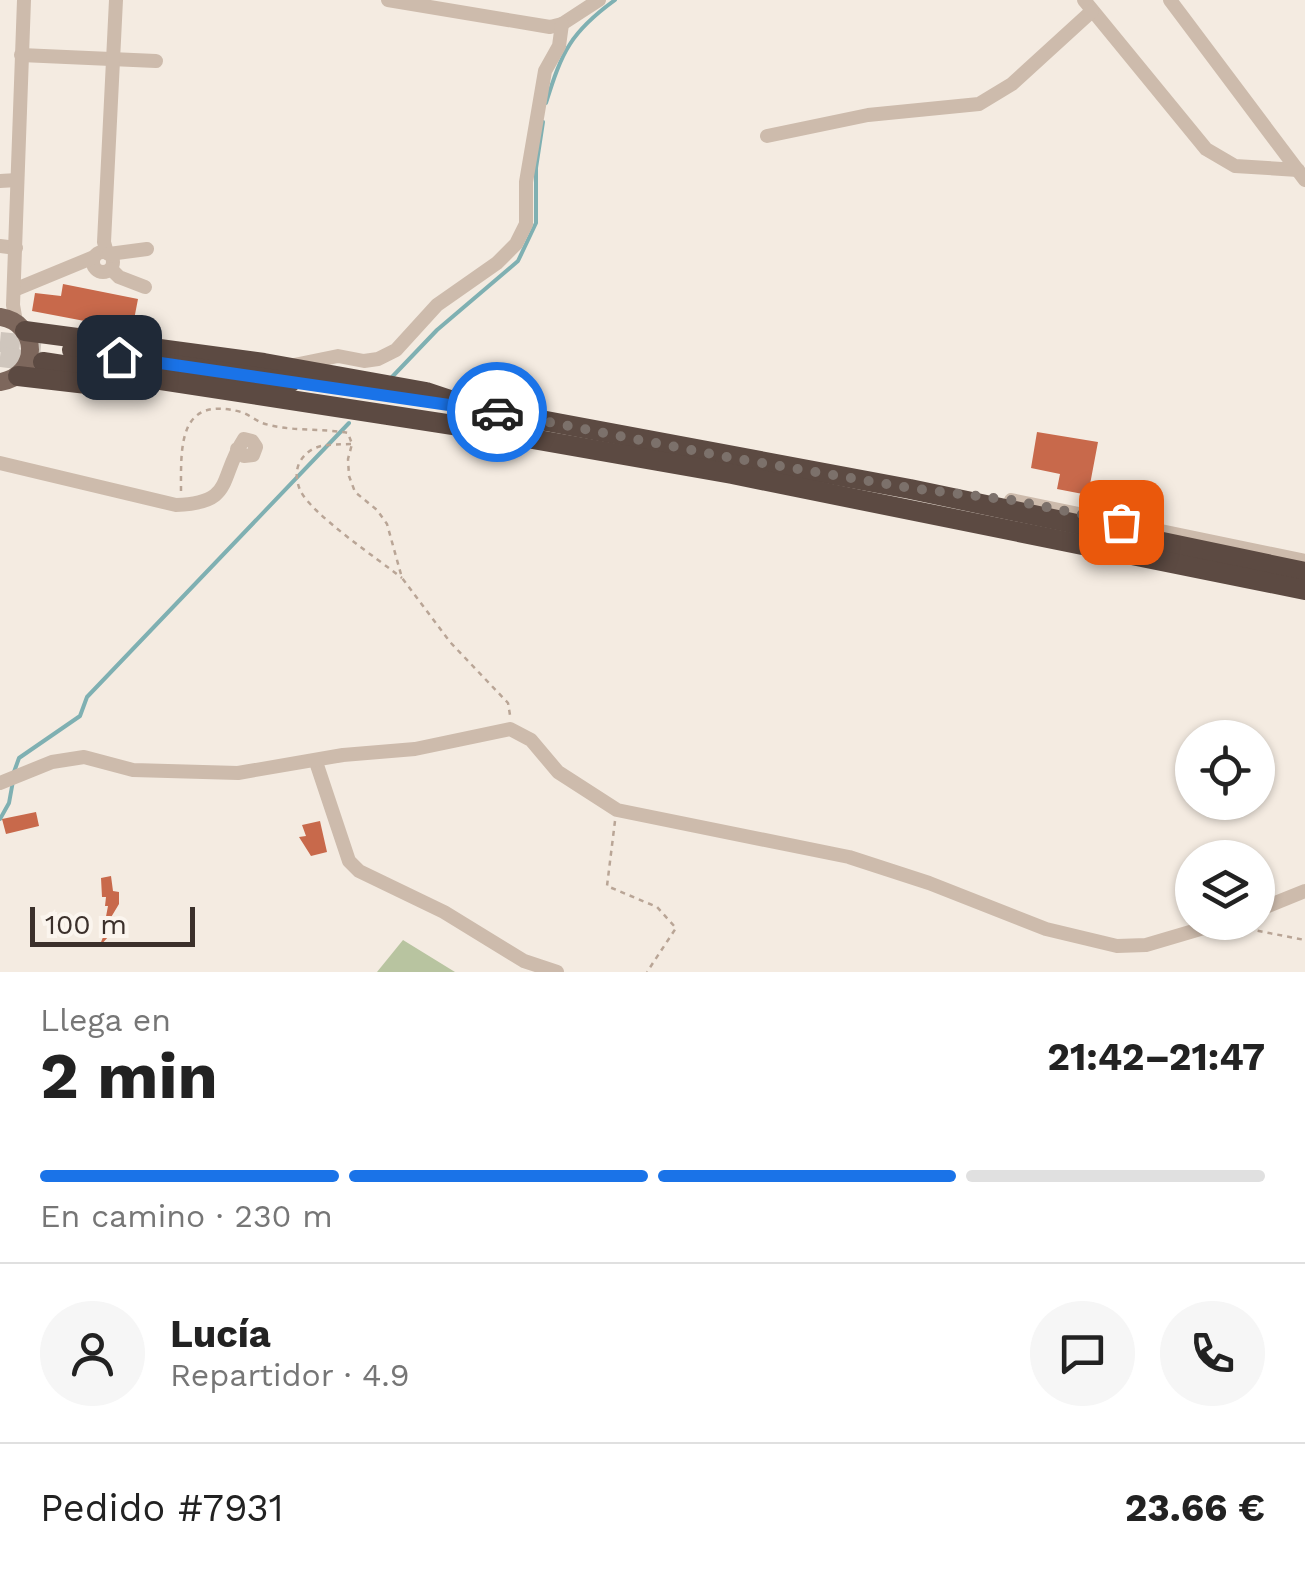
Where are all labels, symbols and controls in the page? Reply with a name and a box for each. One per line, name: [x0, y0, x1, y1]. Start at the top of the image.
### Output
pin: [77, 315, 162, 400]
icon: home: [92, 330, 147, 385]
courier: [447, 362, 547, 462]
icon: car: [470, 385, 525, 440]
pin: [1079, 480, 1164, 565]
icon: bag: [1094, 495, 1149, 550]
map controls: [1175, 720, 1275, 940]
button: locate: [1175, 720, 1275, 820]
button: layers: [1175, 840, 1275, 940]
scale bar: [30, 902, 195, 946]
text: 100 m: [45, 908, 127, 941]
text: Llega en: [40, 1001, 171, 1039]
text: 21:42–21:47: [1047, 1035, 1265, 1079]
text: 2 min: [40, 1038, 218, 1114]
text: En camino · 230 m: [40, 1197, 333, 1235]
button: person: [40, 1301, 145, 1406]
button: chat: [1030, 1301, 1135, 1406]
button: phone: [1160, 1301, 1265, 1406]
text: Lucía: [170, 1312, 271, 1356]
text: Repartidor · 4.9: [170, 1356, 410, 1394]
text: Pedido #7931: [40, 1486, 284, 1530]
text: 23.66 €: [1125, 1486, 1265, 1530]

